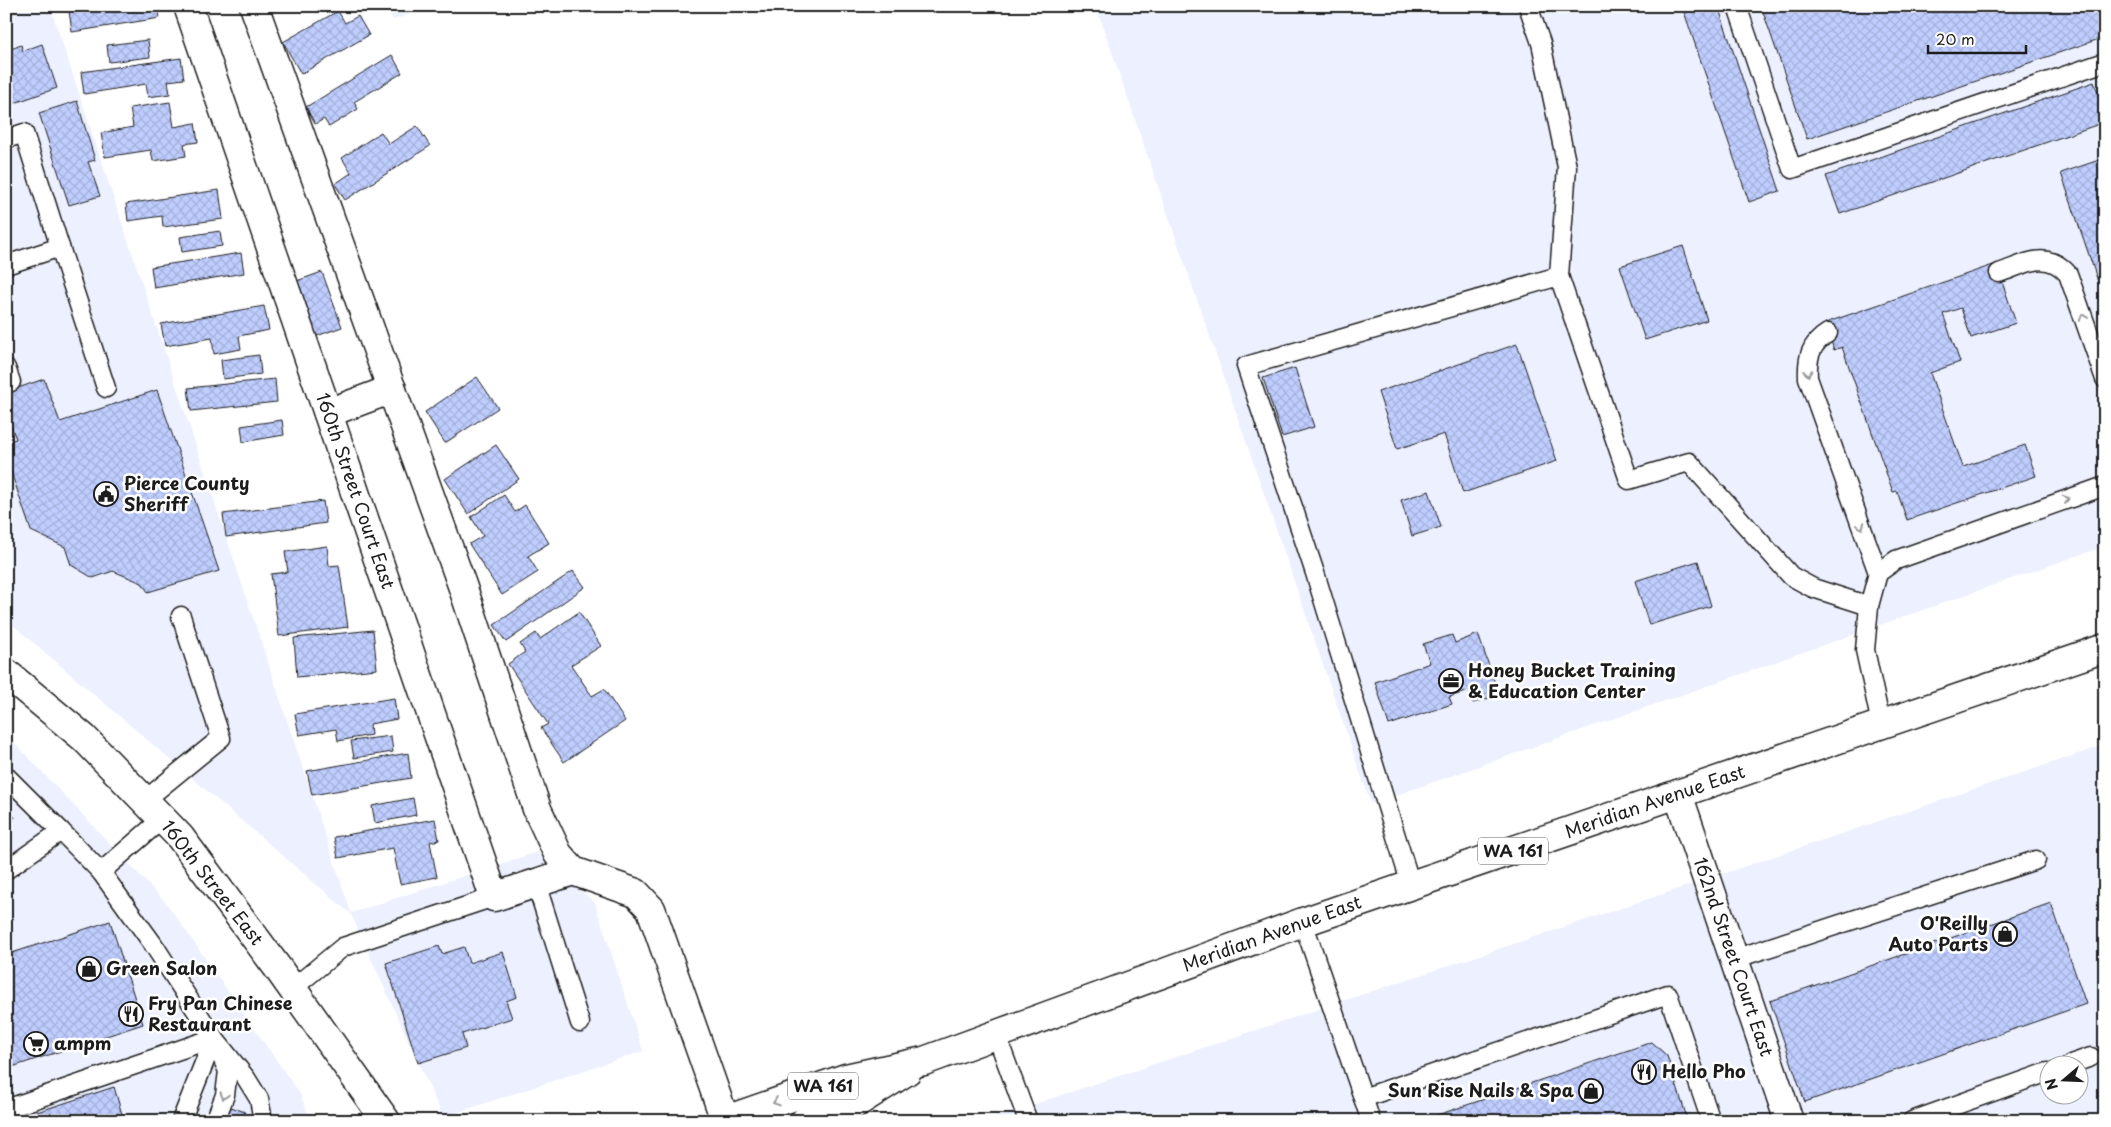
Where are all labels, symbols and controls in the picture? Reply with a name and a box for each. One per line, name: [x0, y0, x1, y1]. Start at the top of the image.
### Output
scale bar: [1928, 22, 2026, 54]
text: 20 m: [1936, 27, 1975, 50]
one-way arrow: [2079, 313, 2089, 322]
one-way arrow: [1802, 369, 1813, 377]
street label: 160th Street Court East: [310, 389, 403, 592]
place label: Pierce County Sheriff: [124, 469, 249, 517]
public building icon: Pierce County Sheriff: [93, 481, 119, 507]
one-way arrow: [2062, 495, 2070, 505]
one-way arrow: [1855, 522, 1865, 530]
place label: Honey Bucket Training & Education Center: [1468, 656, 1676, 704]
office icon: Honey Bucket Training & Education Center: [1438, 668, 1464, 694]
street label: Meridian Avenue East: [1561, 757, 1748, 844]
street label: 160th Street East: [156, 814, 271, 950]
road number: WA 161: [1478, 838, 1548, 864]
street label: 162nd Street Court East: [1688, 853, 1781, 1060]
street label: Meridian Avenue East: [1178, 888, 1365, 978]
place label: O'Reilly Auto Parts: [1889, 909, 1988, 957]
shop icon: O'Reilly Auto Parts: [1992, 921, 2018, 947]
place label: Green Salon: [106, 954, 217, 981]
shop icon: Green Salon: [76, 956, 102, 982]
place label: Fry Pan Chinese Restaurant: [148, 989, 293, 1037]
restaurant icon: Fry Pan Chinese Restaurant: [118, 1001, 144, 1027]
place label: ampm: [54, 1029, 112, 1056]
supermarket icon: ampm: [23, 1031, 49, 1057]
north arrow: [2038, 1054, 2088, 1104]
place label: Hello Pho: [1662, 1057, 1746, 1084]
restaurant icon: Hello Pho: [1631, 1059, 1657, 1085]
road number: WA 161: [788, 1072, 858, 1100]
place label: Sun Rise Nails & Spa: [1388, 1076, 1575, 1103]
text: N: [2040, 1076, 2063, 1093]
shop icon: Sun Rise Nails & Spa: [1578, 1078, 1604, 1104]
one-way arrow: [219, 1092, 229, 1100]
one-way arrow: [772, 1097, 780, 1107]

